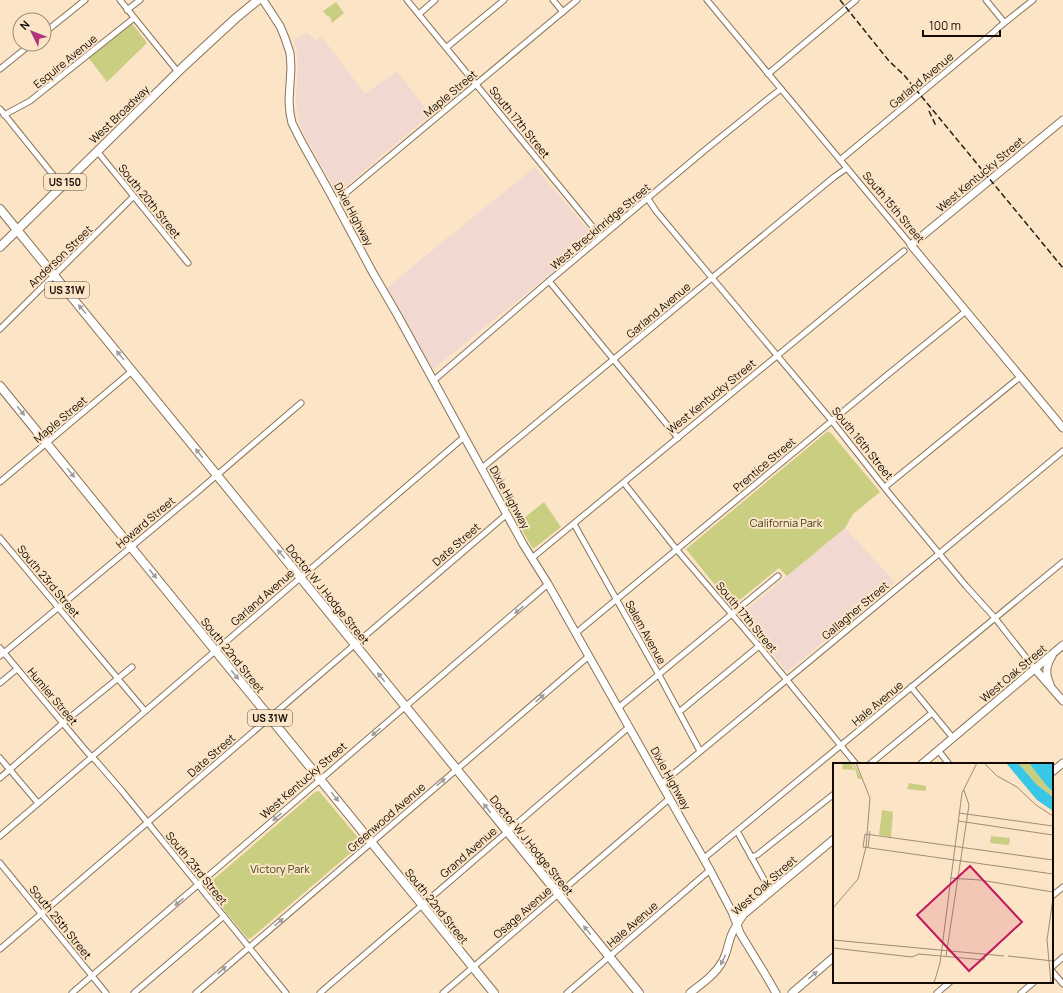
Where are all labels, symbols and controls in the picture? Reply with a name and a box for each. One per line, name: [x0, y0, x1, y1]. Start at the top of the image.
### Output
north arrow: [12, 12, 52, 52]
scale bar: [923, 12, 1000, 38]
text: N: [16, 17, 33, 33]
text: 100 m: [929, 17, 961, 34]
street label: Esquire Avenue: [30, 30, 100, 91]
street label: Garland Avenue: [886, 48, 957, 111]
street label: Maple Street: [420, 66, 480, 120]
street label: West Broadway: [86, 81, 152, 146]
street label: South 17th Street: [486, 83, 554, 161]
street label: West Kentucky Street: [933, 133, 1027, 215]
street label: South 20th Street: [115, 161, 185, 241]
street label: South 15th Street: [860, 168, 928, 246]
road number: US 150: [44, 174, 86, 190]
street label: Dixie Highway: [331, 180, 377, 249]
street label: West Breckinridge Street: [547, 180, 653, 272]
street label: Anderson Street: [25, 222, 95, 290]
street label: Garland Avenue: [623, 278, 694, 341]
road number: US 31W: [45, 282, 89, 298]
one-way arrow: [78, 304, 87, 314]
one-way arrow: [115, 350, 124, 361]
street label: West Kentucky Street: [663, 356, 759, 436]
street label: Maple Street: [30, 392, 90, 446]
street label: South 16th Street: [829, 403, 897, 483]
one-way arrow: [16, 406, 25, 417]
street label: Prentice Street: [730, 433, 798, 495]
one-way arrow: [195, 448, 204, 459]
street label: Dixie Highway: [487, 463, 534, 531]
one-way arrow: [67, 468, 75, 479]
street label: Howard Street: [112, 493, 178, 551]
park label: California Park: [750, 515, 823, 530]
street label: Date Street: [429, 519, 483, 569]
street label: Doctor W J Hodge Street: [283, 541, 373, 647]
street label: South 23rd Street: [14, 542, 84, 620]
one-way arrow: [277, 549, 285, 560]
street label: Garland Avenue: [227, 565, 297, 629]
one-way arrow: [149, 569, 157, 579]
street label: South 17th Street: [713, 578, 781, 656]
street label: Gallagher Street: [818, 578, 892, 642]
street label: Salem Avenue: [622, 597, 670, 667]
one-way arrow: [513, 605, 524, 614]
street label: South 22nd Street: [198, 614, 268, 696]
street label: West Oak Street: [977, 641, 1049, 705]
street label: Humler Street: [24, 664, 82, 728]
one-way arrow: [231, 669, 239, 680]
one-way arrow: [376, 671, 385, 682]
street label: Hale Avenue: [848, 677, 906, 729]
one-way arrow: [534, 693, 545, 702]
road number: US 31W: [248, 710, 292, 726]
one-way arrow: [370, 728, 381, 737]
street label: Date Street: [184, 730, 238, 780]
street label: West Kentucky Street: [257, 738, 349, 822]
street label: Dixie Highway: [648, 744, 695, 812]
inset map: [833, 763, 1053, 983]
one-way arrow: [436, 778, 446, 787]
street label: Greenwood Avenue: [344, 779, 429, 855]
one-way arrow: [330, 792, 339, 803]
street label: Doctor W J Hodge Street: [487, 792, 577, 898]
one-way arrow: [483, 802, 492, 813]
one-way arrow: [272, 812, 282, 822]
street label: Grand Avenue: [436, 823, 500, 881]
street label: South 23rd Street: [163, 828, 231, 908]
street label: West Oak Street: [728, 852, 800, 918]
park label: Victory Park: [250, 861, 310, 876]
street label: South 22nd Street: [402, 865, 472, 947]
street label: South 25th Street: [27, 882, 95, 962]
street label: Osage Avenue: [490, 882, 555, 941]
one-way arrow: [173, 897, 184, 906]
street label: Hale Avenue: [603, 897, 661, 950]
one-way arrow: [273, 917, 284, 926]
one-way arrow: [583, 925, 592, 936]
one-way arrow: [720, 954, 726, 965]
one-way arrow: [217, 966, 228, 975]
one-way arrow: [808, 971, 818, 980]

